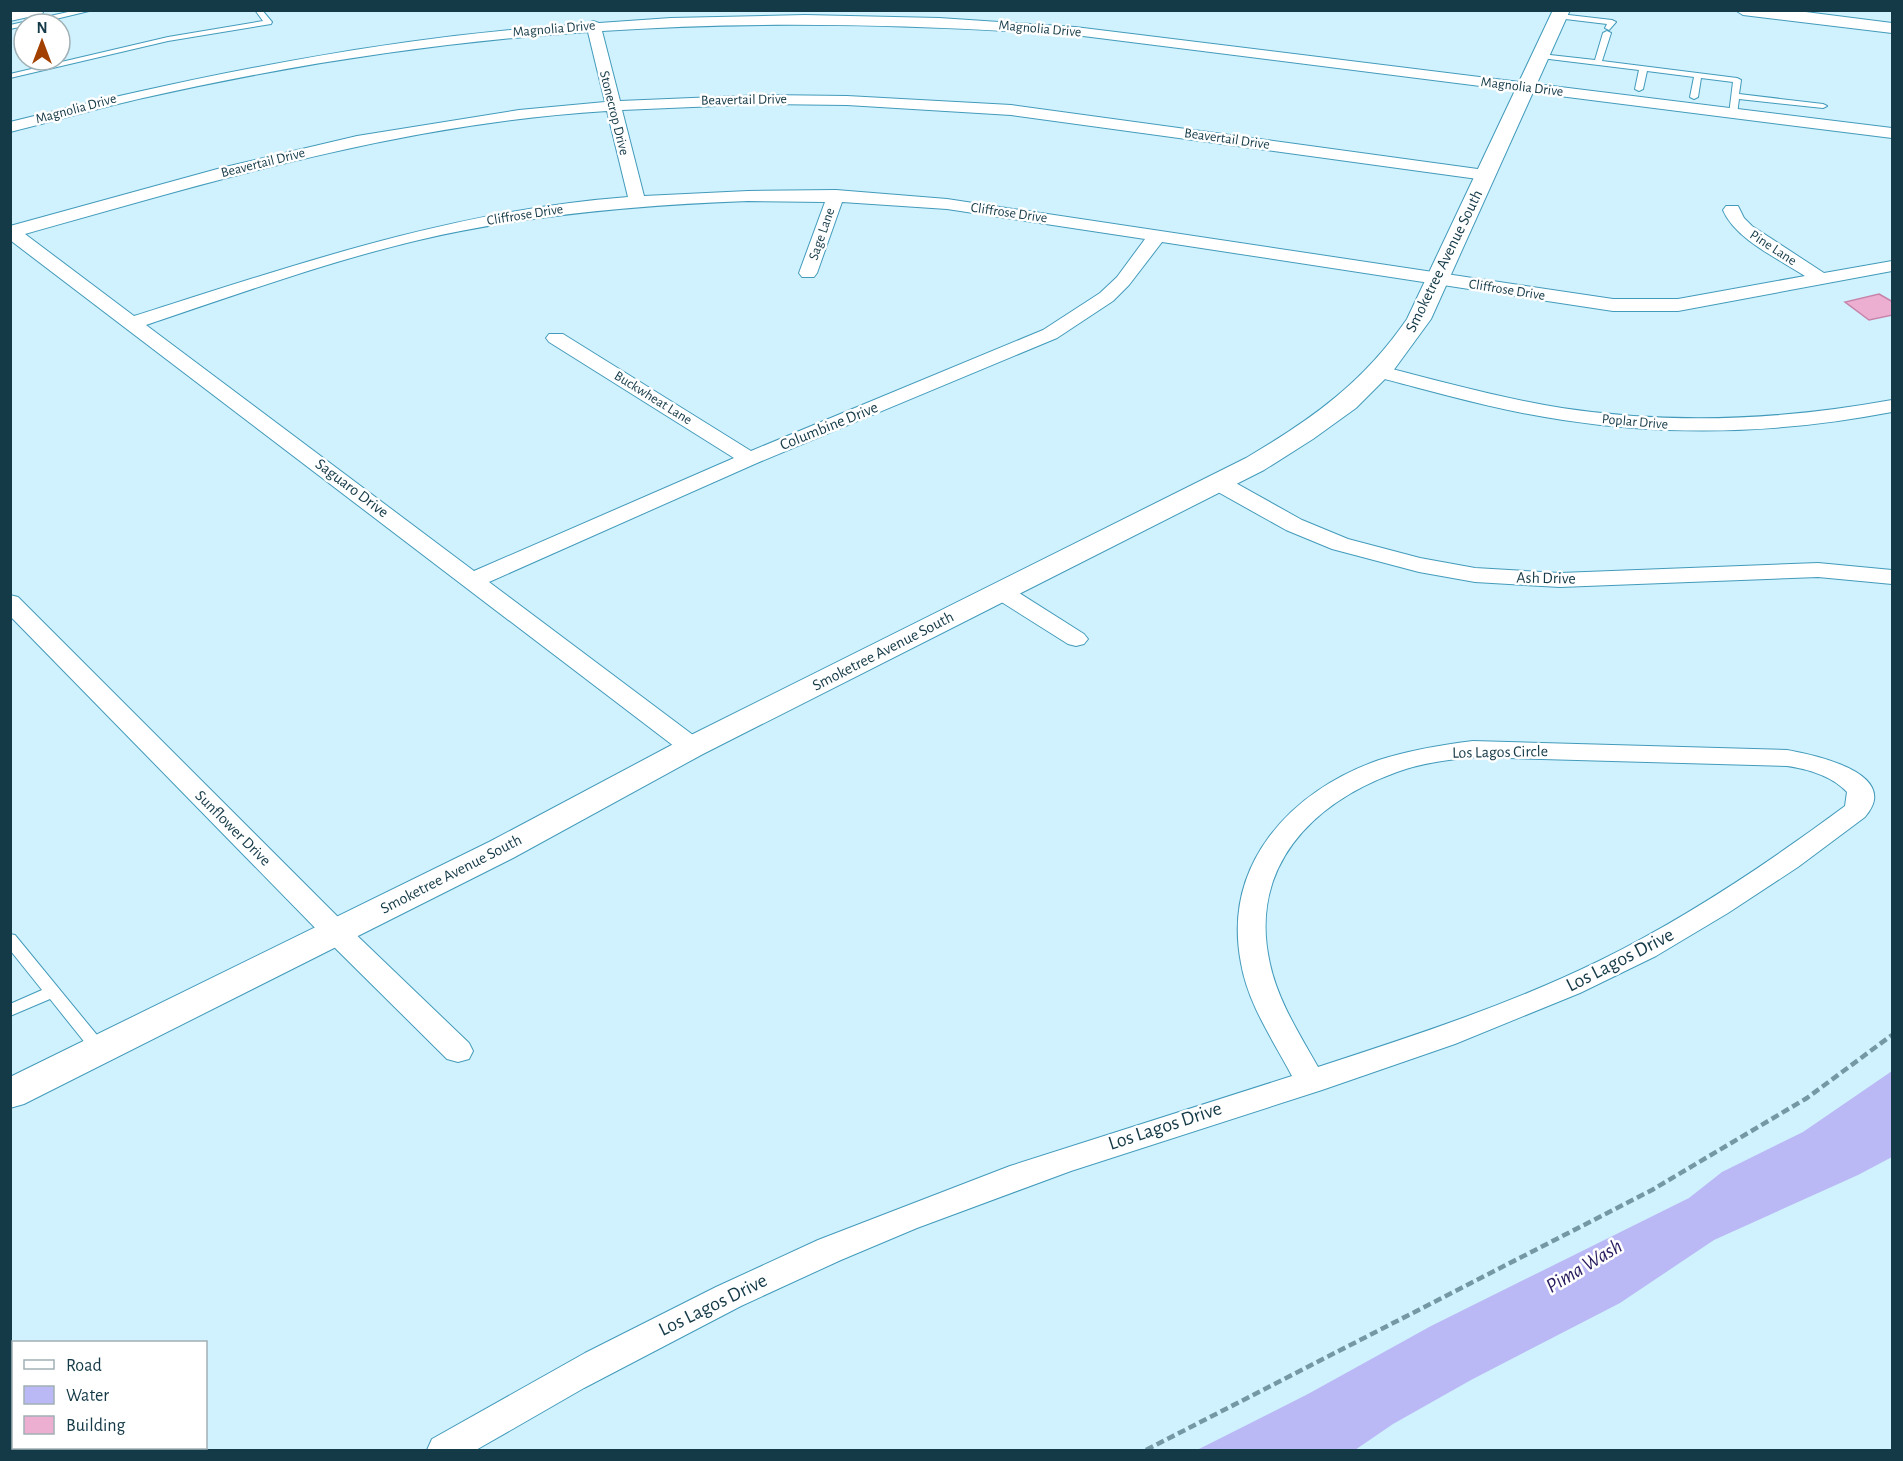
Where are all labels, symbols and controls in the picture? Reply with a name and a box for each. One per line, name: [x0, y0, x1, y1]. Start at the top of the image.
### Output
north arrow: [12, 12, 72, 72]
street label: Magnolia Drive: [512, 18, 596, 40]
street label: Magnolia Drive: [998, 18, 1082, 40]
text: N: [36, 20, 48, 36]
street label: Stonecrop Drive: [597, 69, 631, 157]
street label: Magnolia Drive: [1480, 75, 1564, 99]
street label: Magnolia Drive: [34, 91, 118, 127]
street label: Beavertail Drive: [701, 92, 787, 108]
street label: Beavertail Drive: [1183, 126, 1271, 152]
street label: Beavertail Drive: [220, 146, 306, 180]
street label: Smoketree Avenue South: [1403, 187, 1485, 335]
street label: Cliffrose Drive: [970, 201, 1048, 225]
street label: Cliffrose Drive: [486, 202, 564, 228]
street label: Sage Lane: [807, 206, 837, 262]
street label: Pine Lane: [1747, 228, 1799, 268]
street label: Cliffrose Drive: [1468, 277, 1546, 303]
street label: Buckwheat Lane: [612, 369, 694, 427]
street label: Columbine Drive: [778, 399, 880, 453]
street label: Poplar Drive: [1601, 412, 1669, 432]
street label: Saguaro Drive: [313, 456, 391, 520]
street label: Ash Drive: [1516, 569, 1576, 587]
street label: Smoketree Avenue South: [810, 608, 956, 694]
street label: Los Lagos Circle: [1452, 743, 1548, 761]
street label: Sunflower Drive: [192, 787, 274, 869]
street label: Smoketree Avenue South: [378, 831, 524, 917]
street label: Los Lagos Drive: [1563, 924, 1677, 996]
street label: Los Lagos Drive: [1106, 1098, 1224, 1154]
water label: Pima Wash: [1542, 1235, 1626, 1297]
street label: Los Lagos Drive: [656, 1270, 770, 1340]
legend: [12, 1341, 207, 1449]
text: Road: [66, 1357, 102, 1375]
text: Water: [66, 1387, 109, 1405]
text: Building: [66, 1417, 126, 1435]

